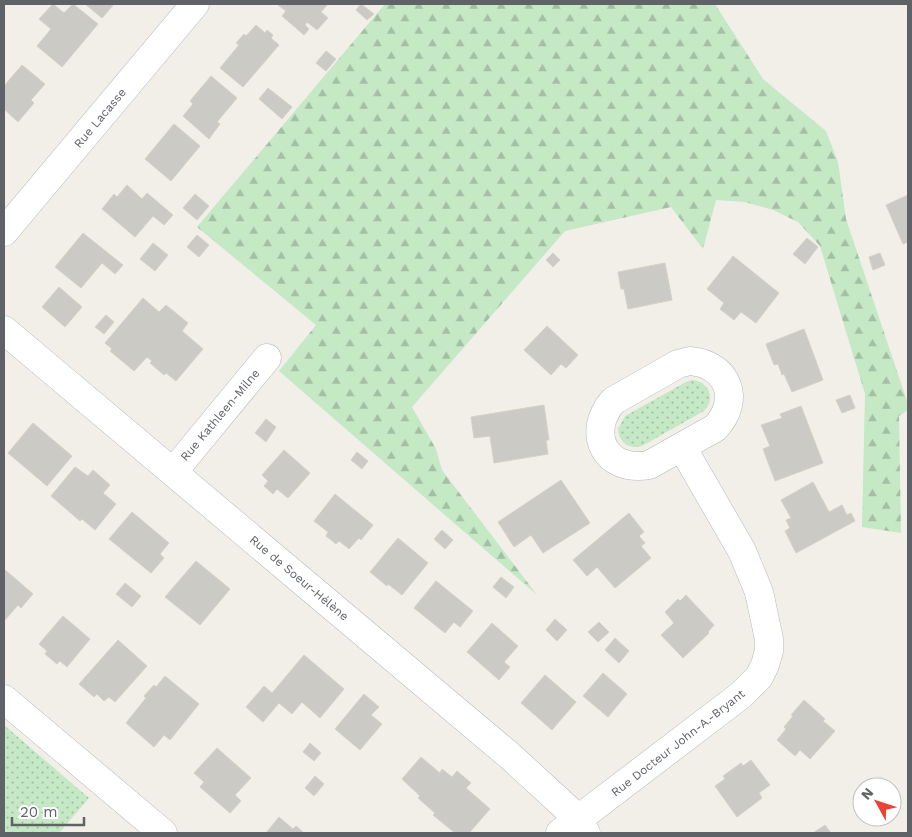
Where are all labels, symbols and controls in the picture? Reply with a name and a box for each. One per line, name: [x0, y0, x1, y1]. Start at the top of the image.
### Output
street label: Rue Lacasse: [71, 85, 129, 151]
street label: Rue Kathleen-Milne: [178, 366, 263, 464]
street label: Rue de Soeur-Hélène: [247, 533, 351, 624]
street label: Rue Docteur John-A.-Bryant: [609, 687, 747, 799]
north arrow: [852, 777, 902, 827]
text: N: [858, 785, 877, 803]
scale bar: [12, 794, 85, 826]
text: 20 m: [20, 803, 58, 821]

